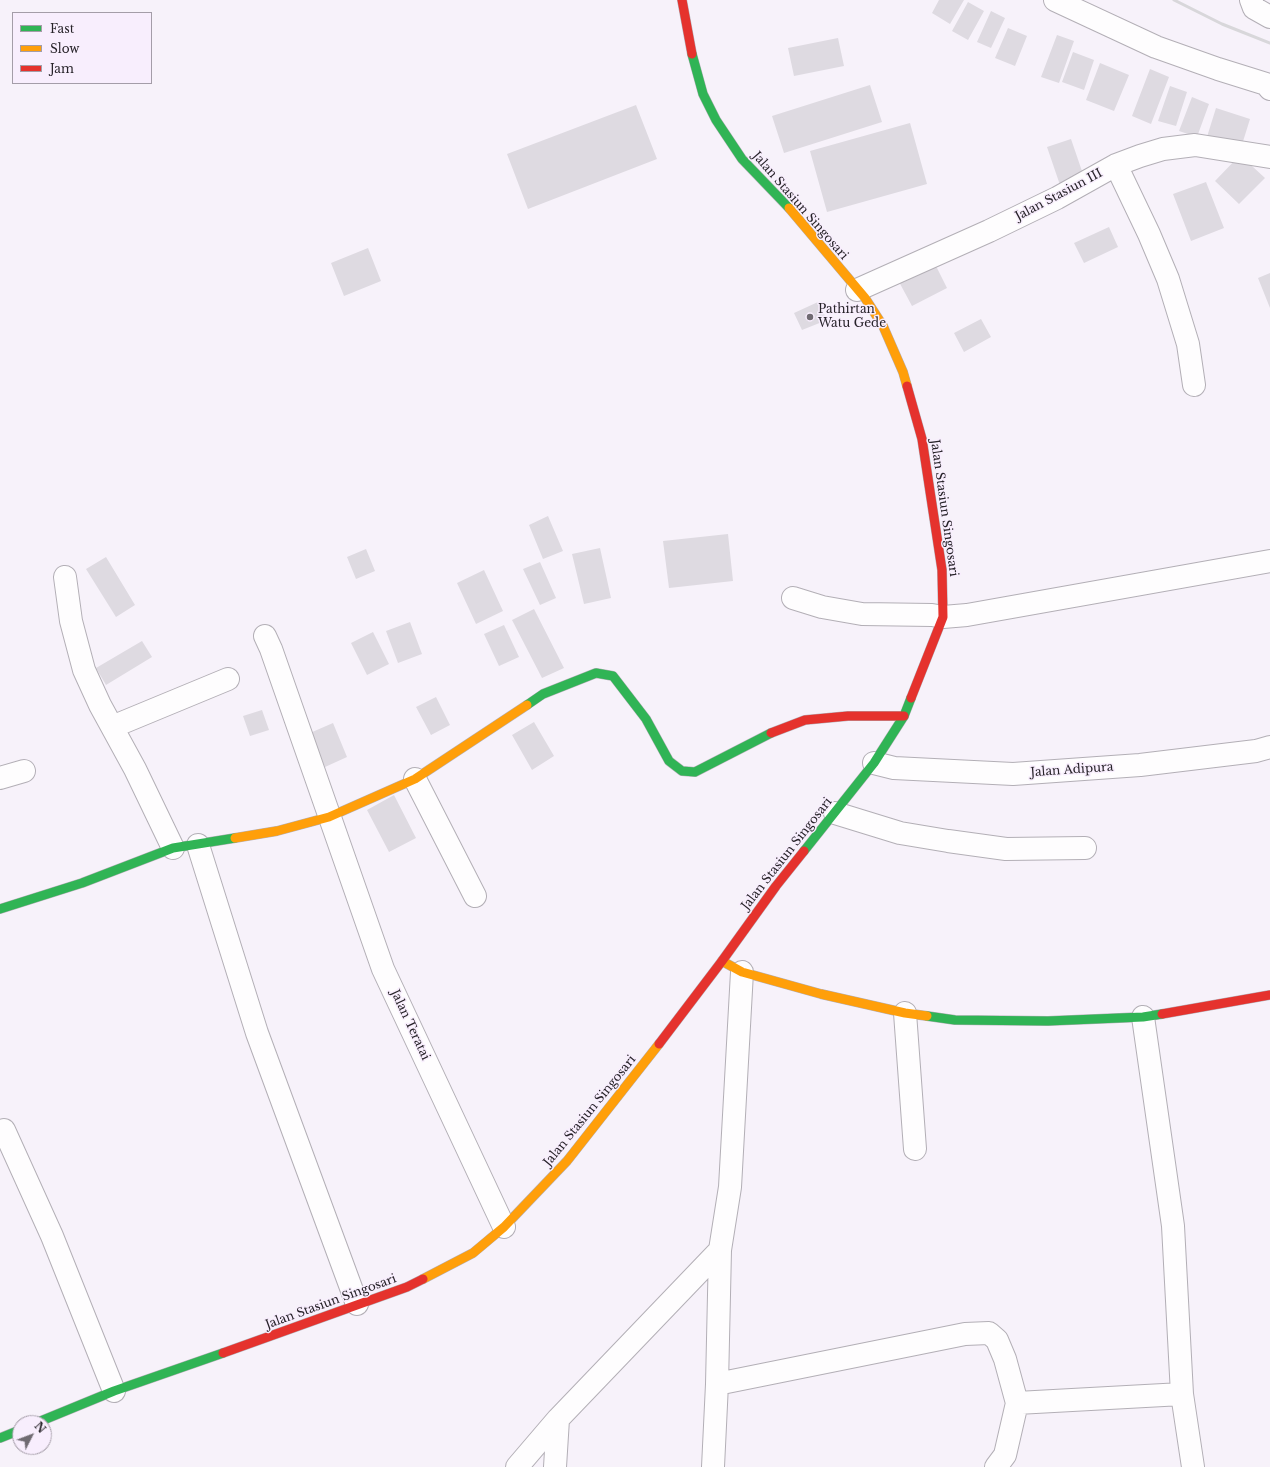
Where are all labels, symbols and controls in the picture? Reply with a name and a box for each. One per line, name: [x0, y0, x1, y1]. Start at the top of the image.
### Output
legend: [12, 12, 152, 84]
text: Fast: [50, 21, 74, 36]
text: Slow: [50, 41, 79, 56]
text: Jam: [50, 61, 74, 76]
street label: Jalan Stasiun Singosari: [749, 149, 851, 263]
street label: Jalan Stasiun III: [1013, 166, 1105, 224]
place label: Pathirtan Watu Gede: [818, 303, 886, 331]
marker: Pathirtan Watu Gede: [805, 312, 815, 322]
street label: Jalan Stasiun Singosari: [927, 438, 961, 578]
street label: Jalan Adipura: [1030, 760, 1114, 780]
street label: Jalan Stasiun Singosari: [739, 795, 835, 913]
street label: Jalan Teratai: [387, 987, 433, 1063]
street label: Jalan Stasiun Singosari: [541, 1053, 639, 1169]
street label: Jalan Stasiun Singosari: [264, 1272, 398, 1332]
north arrow: [12, 1415, 52, 1455]
text: N: [32, 1419, 49, 1436]

